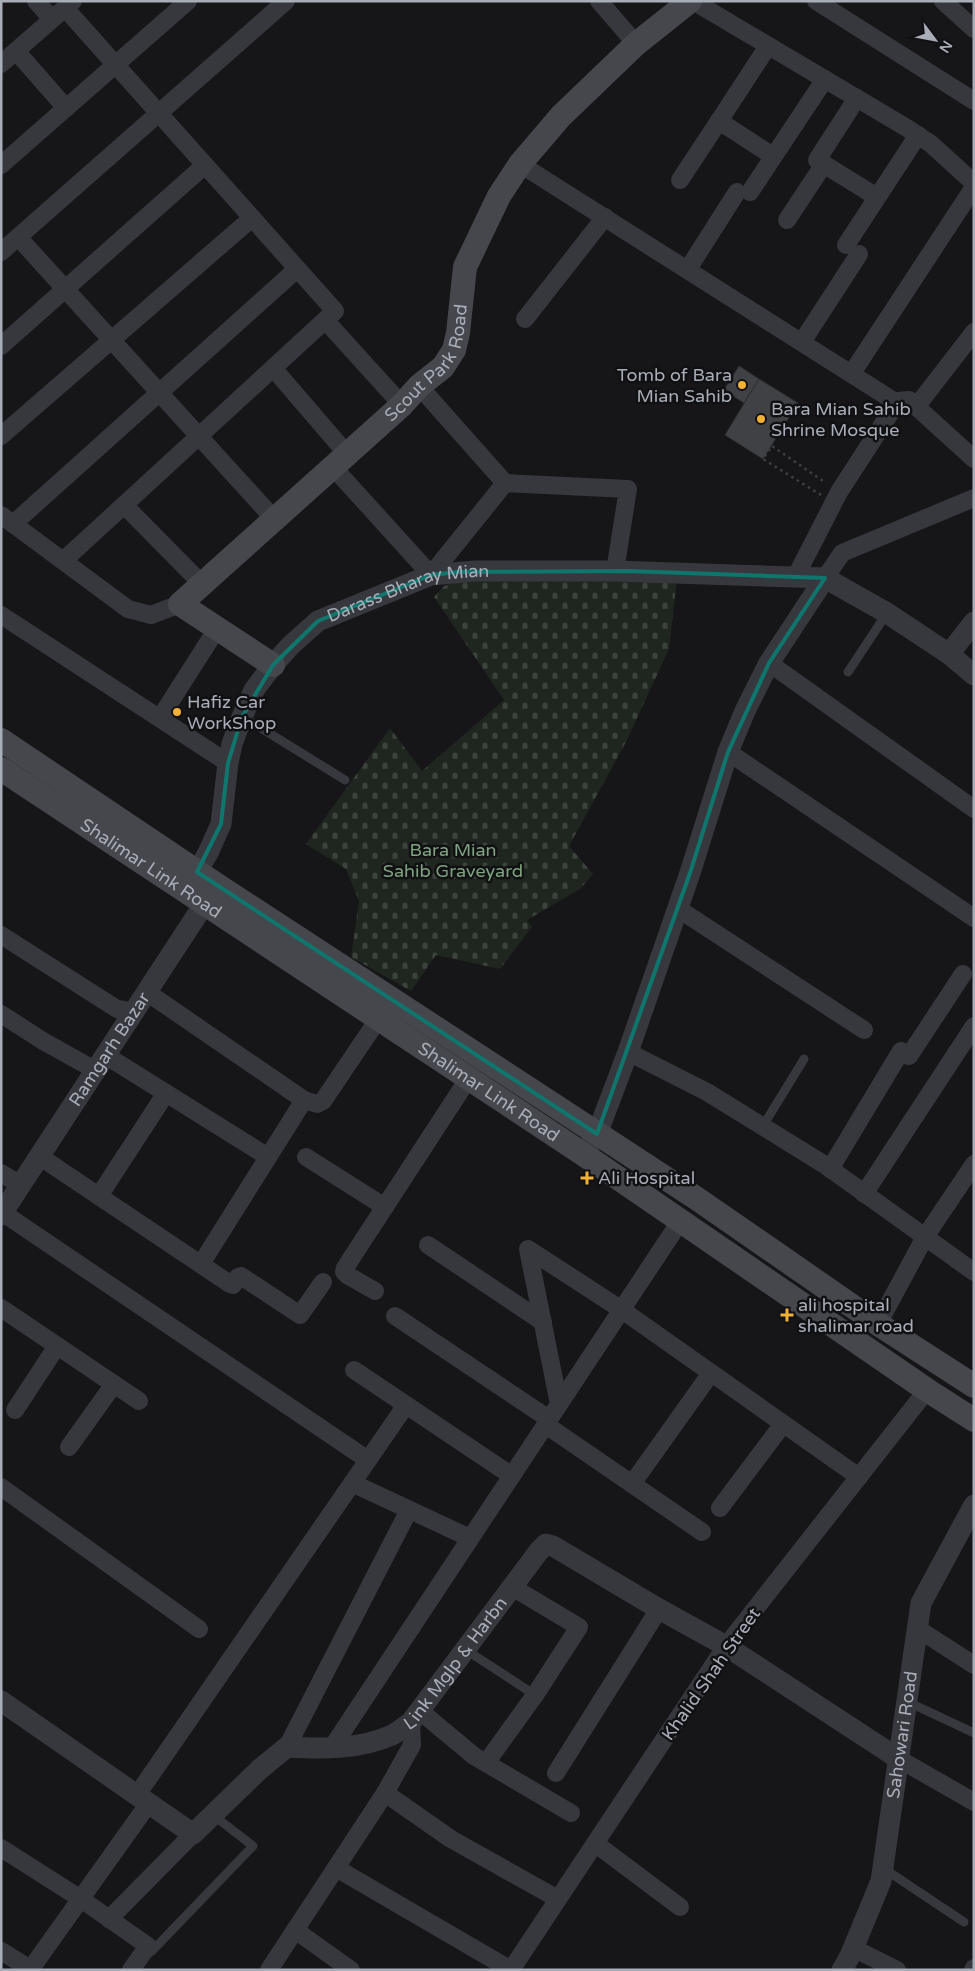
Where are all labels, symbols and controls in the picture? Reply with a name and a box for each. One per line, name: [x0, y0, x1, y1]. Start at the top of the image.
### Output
north arrow: [910, 15, 960, 65]
text: N: [935, 37, 956, 56]
street label: Scout Park Road: [380, 303, 472, 426]
place label: Tomb of Bara Mian Sahib: [617, 364, 732, 407]
marker: Tomb of Bara Mian Sahib: [736, 379, 748, 391]
place label: Bara Mian Sahib Shrine Mosque: [771, 398, 911, 441]
marker: Bara Mian Sahib Shrine Mosque: [755, 413, 767, 425]
street label: Darass Bharay Mian: [324, 560, 489, 627]
place label: Hafiz Car WorkShop: [187, 691, 276, 734]
marker: Hafiz Car WorkShop: [171, 706, 183, 718]
street label: Shalimar Link Road: [76, 814, 226, 923]
park label: Bara Mian Sahib Graveyard: [383, 839, 523, 882]
street label: Ramgarh Bazar: [64, 988, 155, 1111]
street label: Shalimar Link Road: [414, 1037, 564, 1146]
place label: Ali Hospital: [598, 1167, 695, 1189]
marker: Ali Hospital: [580, 1171, 594, 1185]
place label: ali hospital shalimar road: [798, 1294, 914, 1337]
marker: ali hospital shalimar road: [780, 1308, 794, 1322]
street label: Link Mglp & Harbn: [399, 1592, 512, 1735]
street label: Khalid Shah Street: [657, 1603, 765, 1745]
street label: Sahowari Road: [882, 1670, 922, 1800]

